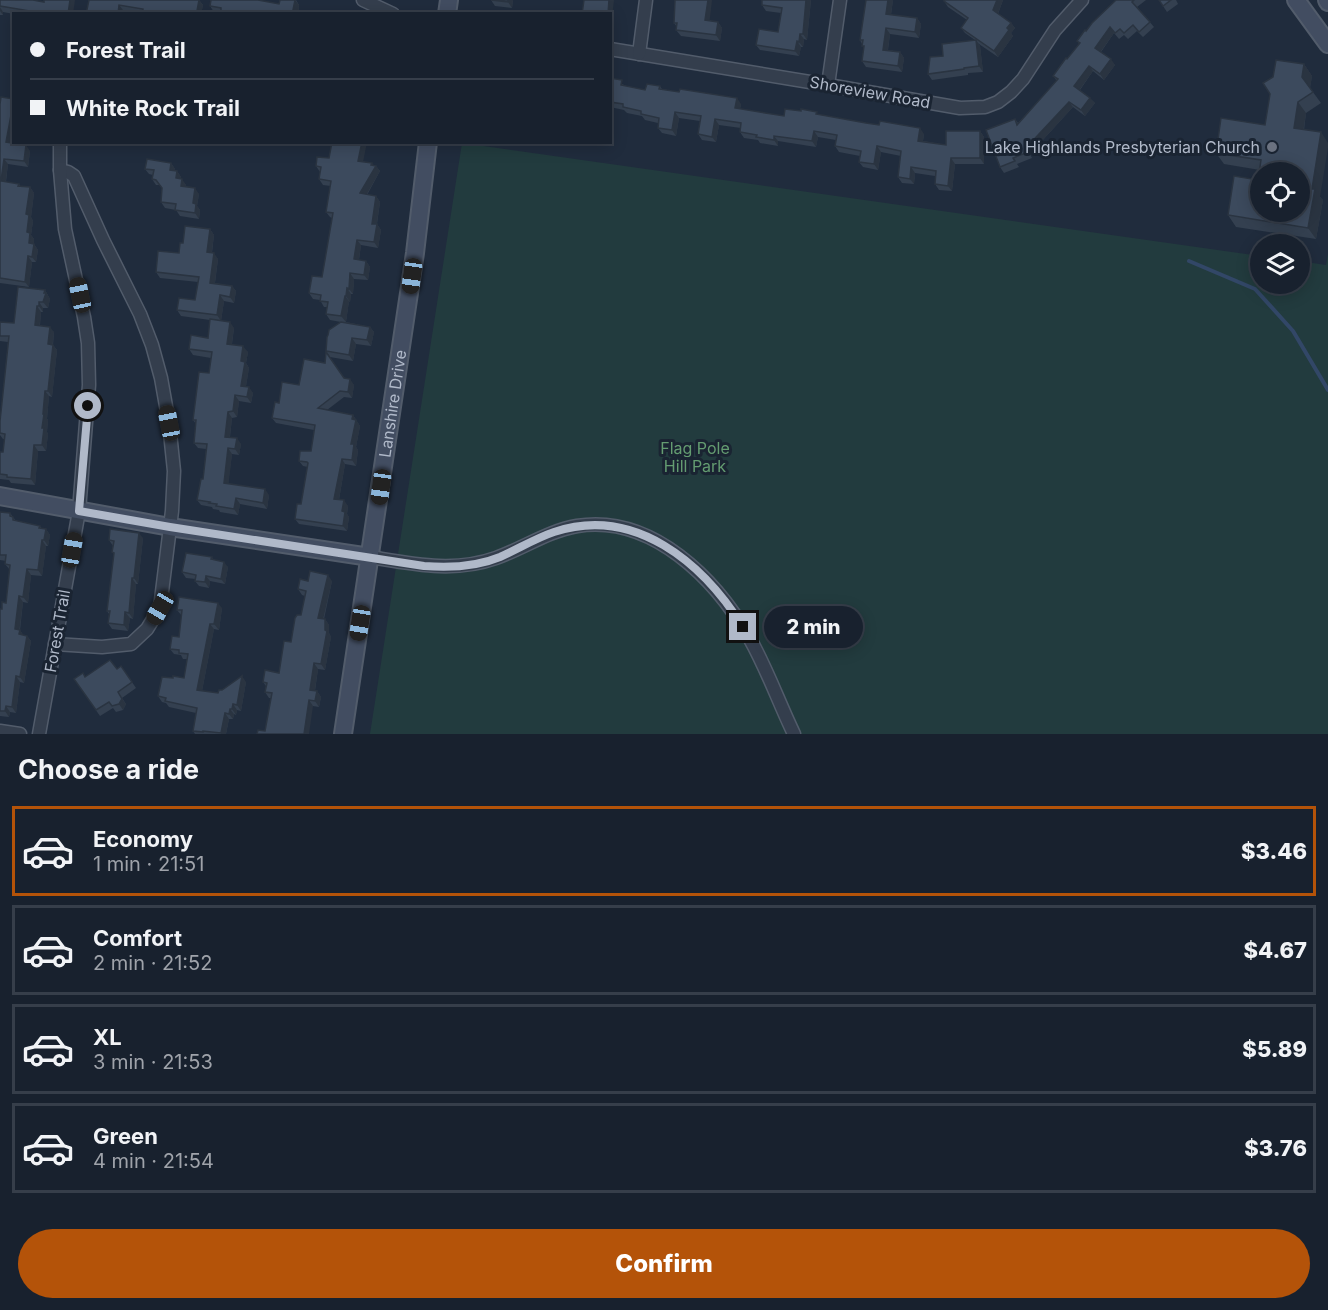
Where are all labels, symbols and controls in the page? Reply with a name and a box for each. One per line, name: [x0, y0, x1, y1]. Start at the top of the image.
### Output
text: Forest Trail: [66, 37, 186, 63]
street label: Shoreview Road: [808, 72, 932, 112]
text: White Rock Trail: [66, 95, 240, 121]
place label: Lake Highlands Presbyterian Church: [985, 137, 1260, 157]
marker: Lake Highlands Presbyterian Church: [1265, 140, 1279, 154]
map controls: [1250, 162, 1310, 294]
button: locate: [1250, 162, 1310, 222]
button: layers: [1250, 234, 1310, 294]
car: [401, 257, 423, 295]
car: [67, 276, 93, 314]
street label: Lanshire Drive: [375, 349, 410, 459]
route start: [74, 392, 101, 419]
car: [157, 404, 181, 442]
park label: Flag Pole Hill Park: [660, 438, 730, 476]
car: [370, 468, 392, 506]
car: [60, 531, 84, 569]
street label: Forest Trail: [40, 588, 74, 674]
car: [143, 588, 177, 628]
car: [348, 604, 372, 642]
callout: 2 min: [764, 606, 863, 648]
route end: [729, 613, 756, 640]
text: 2 min: [786, 615, 841, 639]
text: Choose a ride: [18, 753, 199, 786]
icon: car: [21, 824, 75, 878]
text: Economy: [93, 826, 193, 852]
text: $3.46: [1241, 838, 1307, 864]
text: 1 min · 21:51: [93, 852, 204, 876]
icon: car: [21, 923, 75, 977]
text: Comfort: [93, 925, 182, 951]
text: $4.67: [1244, 937, 1307, 963]
text: 2 min · 21:52: [93, 951, 212, 975]
icon: car: [21, 1022, 75, 1076]
text: XL: [93, 1024, 122, 1050]
text: $5.89: [1242, 1036, 1307, 1062]
text: 3 min · 21:53: [93, 1050, 213, 1074]
icon: car: [21, 1121, 75, 1175]
text: Green: [93, 1123, 158, 1149]
text: $3.76: [1244, 1135, 1307, 1161]
text: 4 min · 21:54: [93, 1149, 214, 1173]
button: Confirm: [18, 1229, 1310, 1298]

